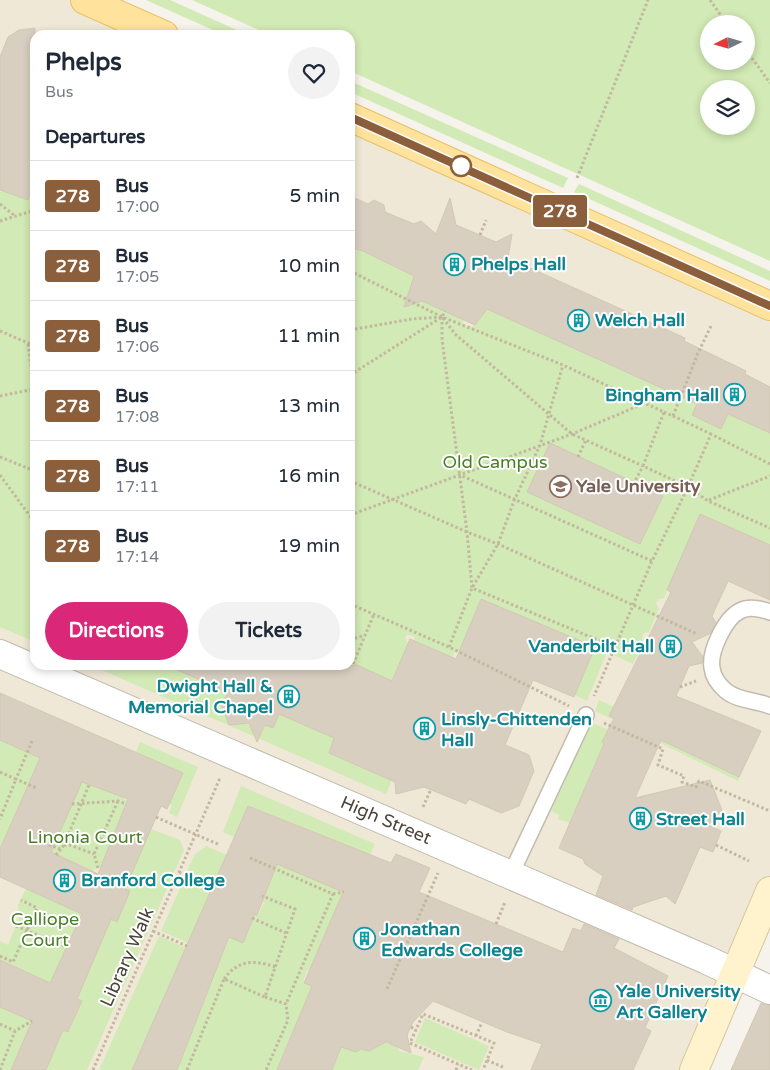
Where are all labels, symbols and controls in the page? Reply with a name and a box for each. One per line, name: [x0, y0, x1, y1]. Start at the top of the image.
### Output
north arrow: [700, 15, 755, 70]
map controls: [700, 15, 755, 135]
button: heart: [288, 47, 340, 99]
text: Phelps: [45, 48, 122, 77]
button: layers: [700, 80, 755, 135]
text: Bus: [45, 82, 73, 102]
text: Departures: [45, 126, 145, 148]
unlabelled marker: [450, 155, 472, 177]
text: Bus: [115, 175, 149, 197]
text: 278: [56, 185, 89, 207]
text: 5 min: [289, 185, 340, 207]
line badge: 278: [531, 195, 589, 227]
text: 17:00: [115, 197, 159, 217]
text: 278: [543, 200, 577, 222]
text: Bus: [115, 245, 149, 267]
building icon: Phelps Hall: [443, 252, 467, 276]
place label: Phelps Hall: [471, 253, 566, 275]
text: 278: [56, 255, 89, 277]
text: 10 min: [277, 255, 340, 277]
text: 17:05: [115, 267, 159, 287]
building icon: Welch Hall: [567, 308, 591, 332]
place label: Welch Hall: [595, 309, 685, 331]
text: Bus: [115, 315, 149, 337]
text: 278: [56, 325, 89, 347]
text: 11 min: [277, 325, 340, 347]
text: 17:06: [115, 337, 159, 357]
building icon: Bingham Hall: [723, 383, 747, 407]
place label: Bingham Hall: [605, 384, 719, 406]
text: Bus: [115, 385, 149, 407]
text: 278: [56, 395, 89, 417]
text: 13 min: [277, 395, 340, 417]
text: 17:08: [115, 407, 159, 427]
park label: Old Campus: [442, 451, 548, 473]
text: Bus: [115, 455, 149, 477]
text: 278: [56, 465, 89, 487]
text: 16 min: [277, 465, 340, 487]
school or university icon: Yale University: [548, 474, 572, 498]
place label: Yale University: [576, 475, 701, 497]
text: 17:11: [115, 477, 159, 497]
text: Bus: [115, 525, 149, 547]
text: 278: [56, 535, 89, 557]
text: 19 min: [277, 535, 340, 557]
text: 17:14: [115, 547, 159, 567]
button: Directions: [45, 602, 188, 660]
button: Tickets: [198, 602, 340, 660]
building icon: Vanderbilt Hall: [658, 634, 682, 658]
place label: Vanderbilt Hall: [528, 635, 654, 657]
place label: Dwight Hall & Memorial Chapel: [128, 675, 273, 718]
building icon: Dwight Hall & Memorial Chapel: [277, 684, 301, 708]
place label: Linsly-Chittenden Hall: [441, 708, 592, 751]
building icon: Linsly-Chittenden Hall: [413, 717, 437, 741]
street label: High Street: [337, 791, 435, 849]
building icon: Street Hall: [628, 807, 652, 831]
place label: Street Hall: [656, 808, 745, 830]
park label: Linonia Court: [28, 826, 143, 848]
building icon: Branford College: [53, 868, 77, 892]
place label: Branford College: [81, 869, 225, 891]
street label: Library Walk: [95, 904, 159, 1010]
park label: Calliope Court: [11, 908, 79, 951]
place label: Jonathan Edwards College: [380, 918, 523, 961]
building icon: Jonathan Edwards College: [353, 927, 377, 951]
place label: Yale University Art Gallery: [616, 980, 741, 1023]
museum icon: Yale University Art Gallery: [588, 989, 612, 1013]

